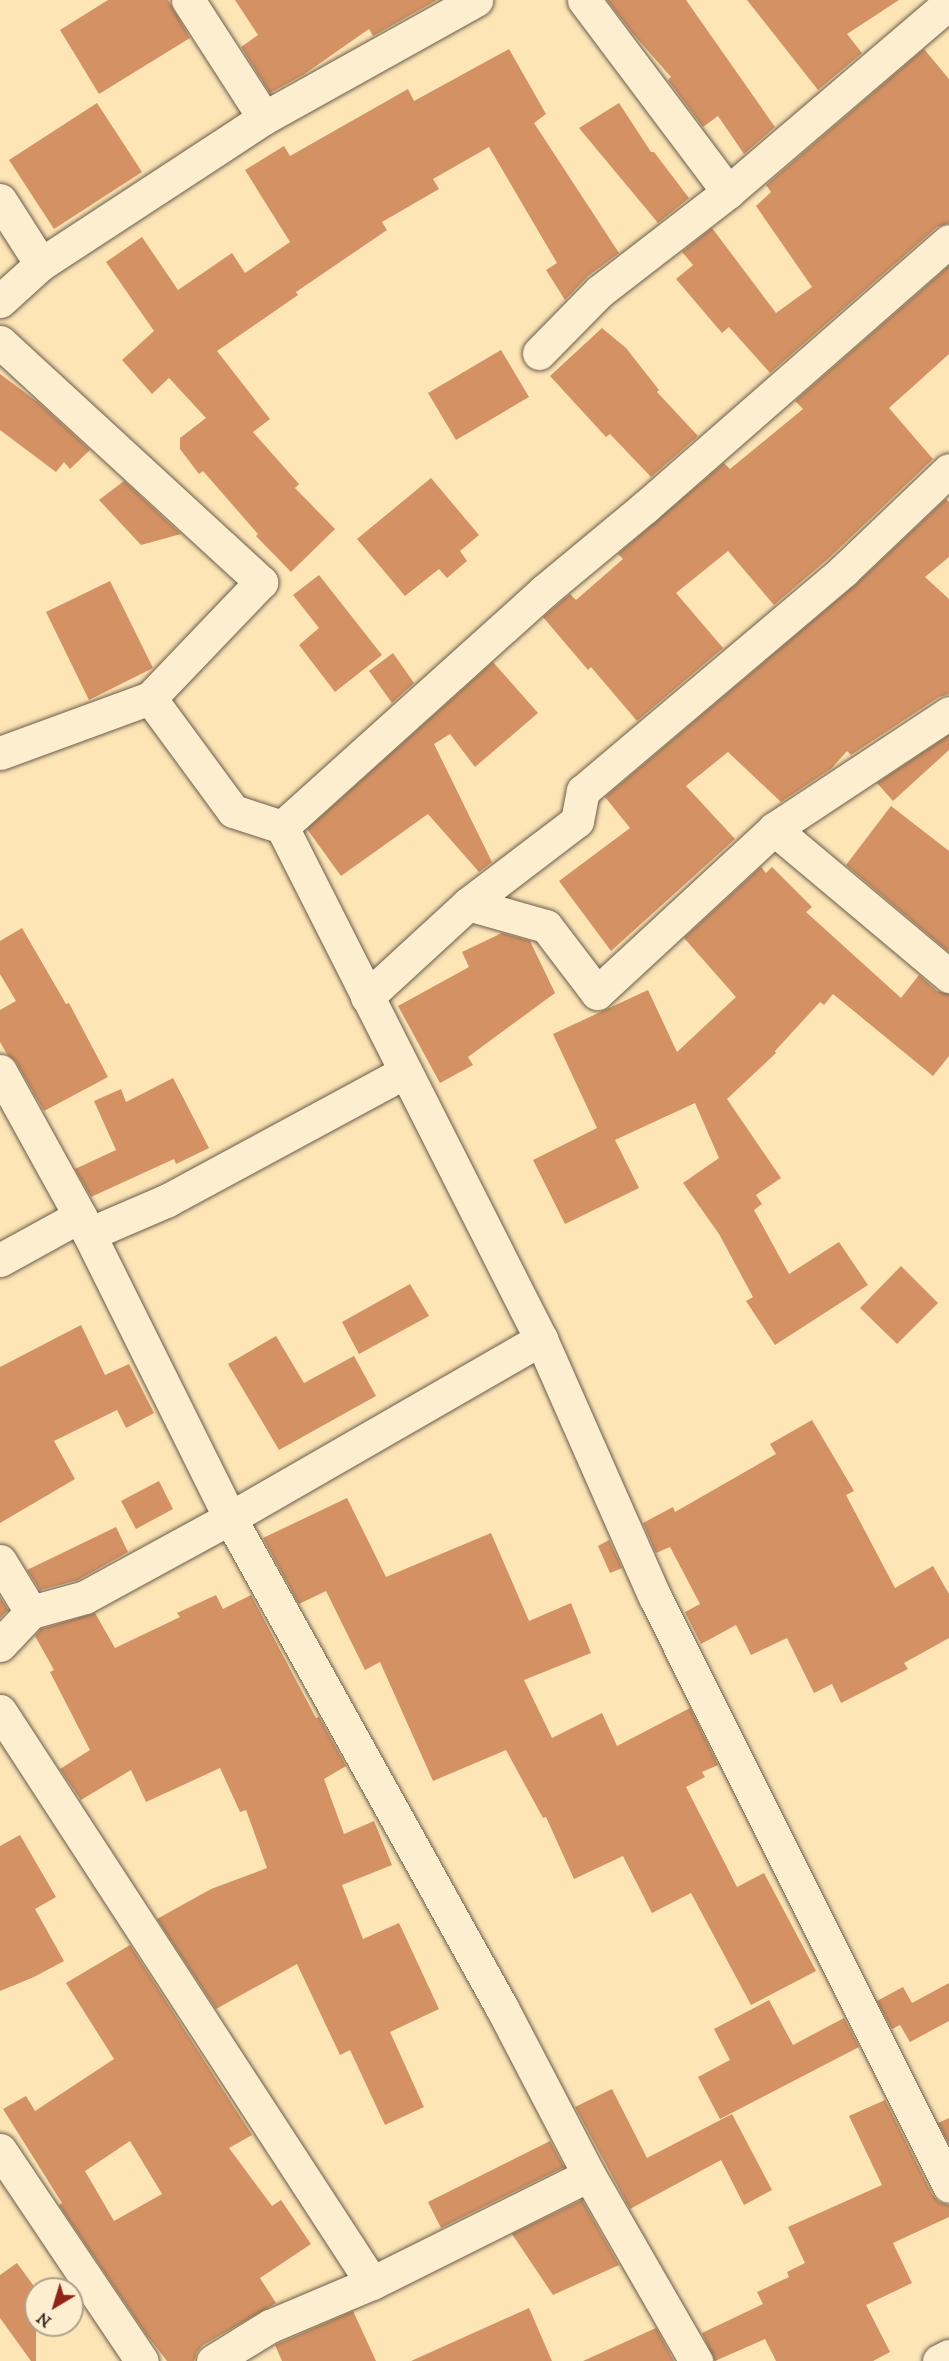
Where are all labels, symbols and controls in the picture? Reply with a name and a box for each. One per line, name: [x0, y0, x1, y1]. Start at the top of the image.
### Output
north arrow: [24, 2277, 84, 2337]
text: N: [33, 2308, 55, 2332]

